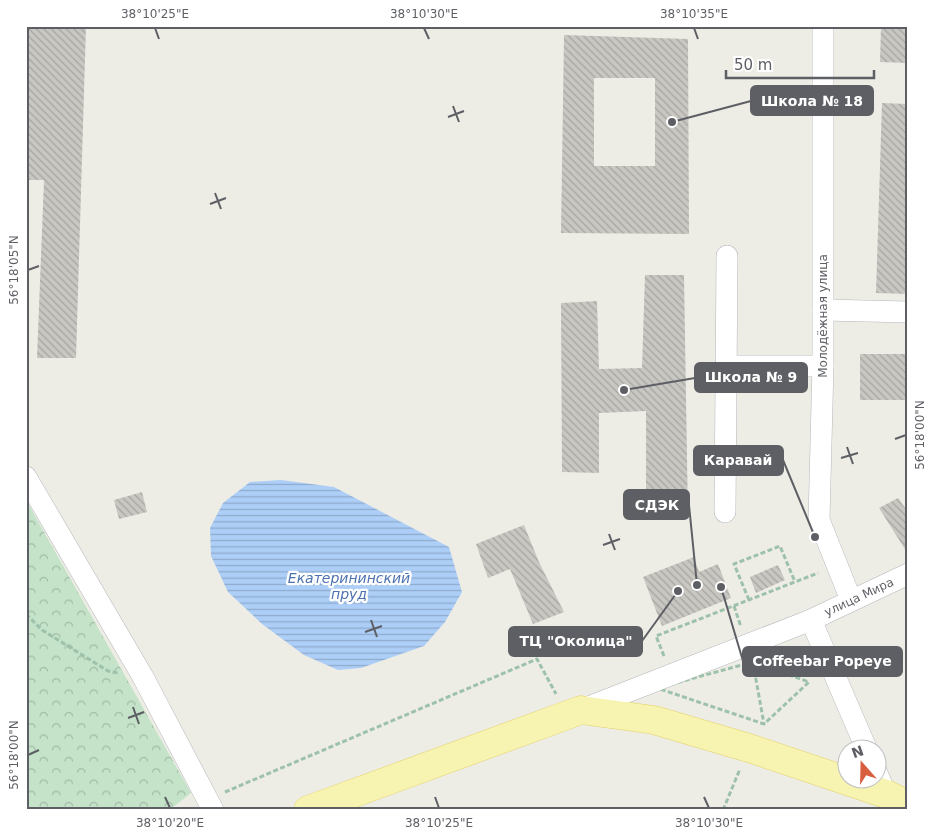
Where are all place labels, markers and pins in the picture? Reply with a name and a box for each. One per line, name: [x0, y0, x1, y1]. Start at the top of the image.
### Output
callout: Школа № 18: [751, 86, 873, 115]
callout: Школа № 9: [695, 363, 807, 392]
callout: Каравай: [694, 446, 783, 475]
callout: СДЭК: [624, 490, 689, 519]
callout: ТЦ "Околица": [509, 627, 642, 656]
callout: Coffeebar Popeye: [743, 647, 902, 676]

